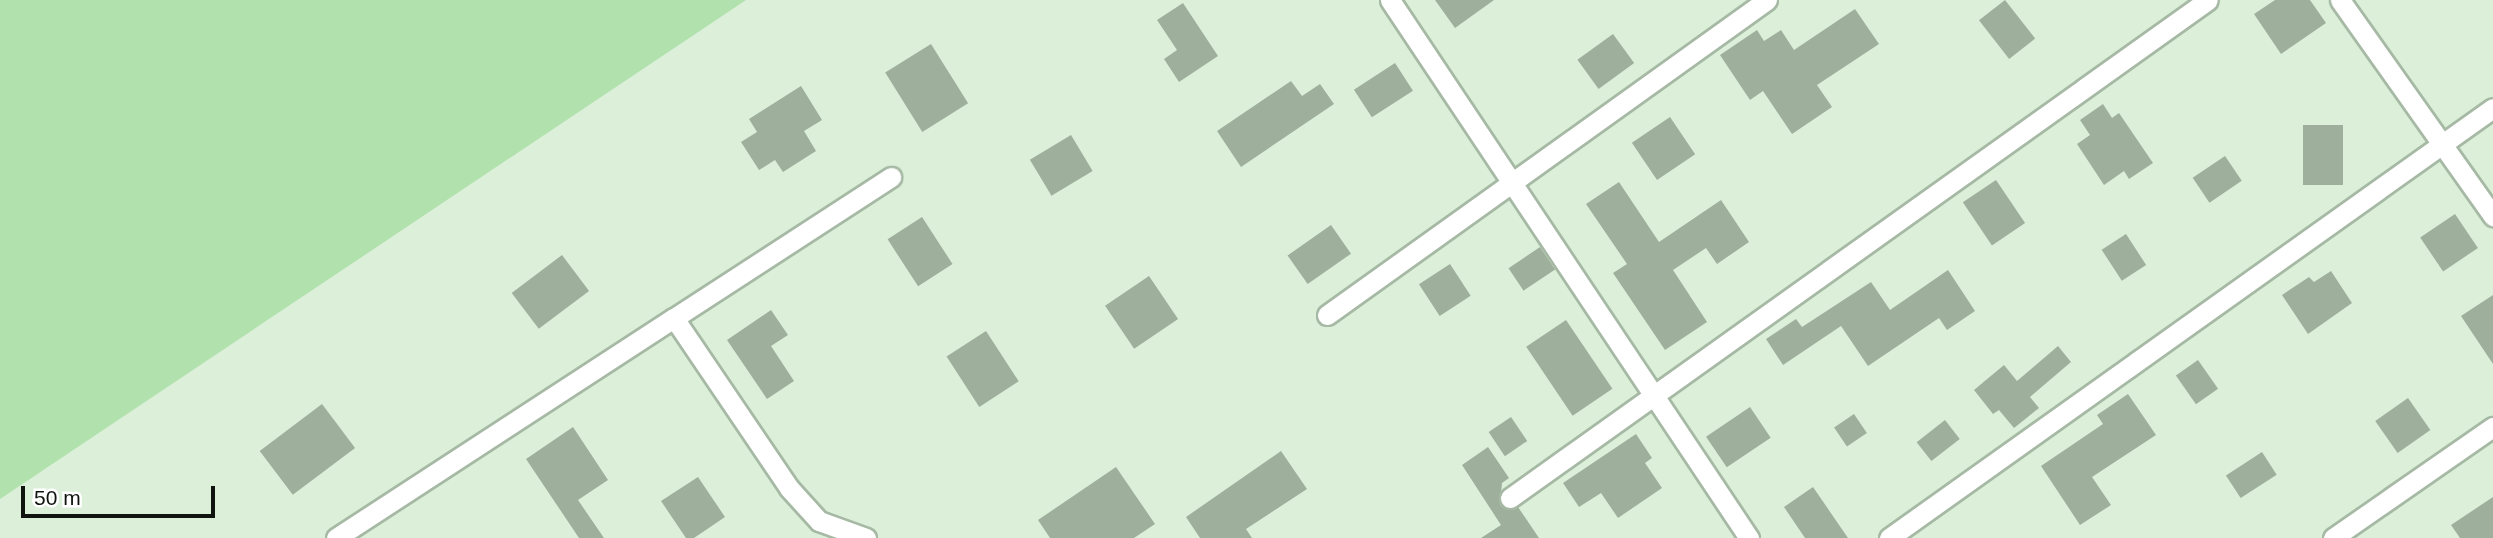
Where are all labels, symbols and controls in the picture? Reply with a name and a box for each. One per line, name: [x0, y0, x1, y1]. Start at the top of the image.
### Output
scale bar: [24, 472, 219, 516]
text: 50 m: [34, 486, 81, 509]

